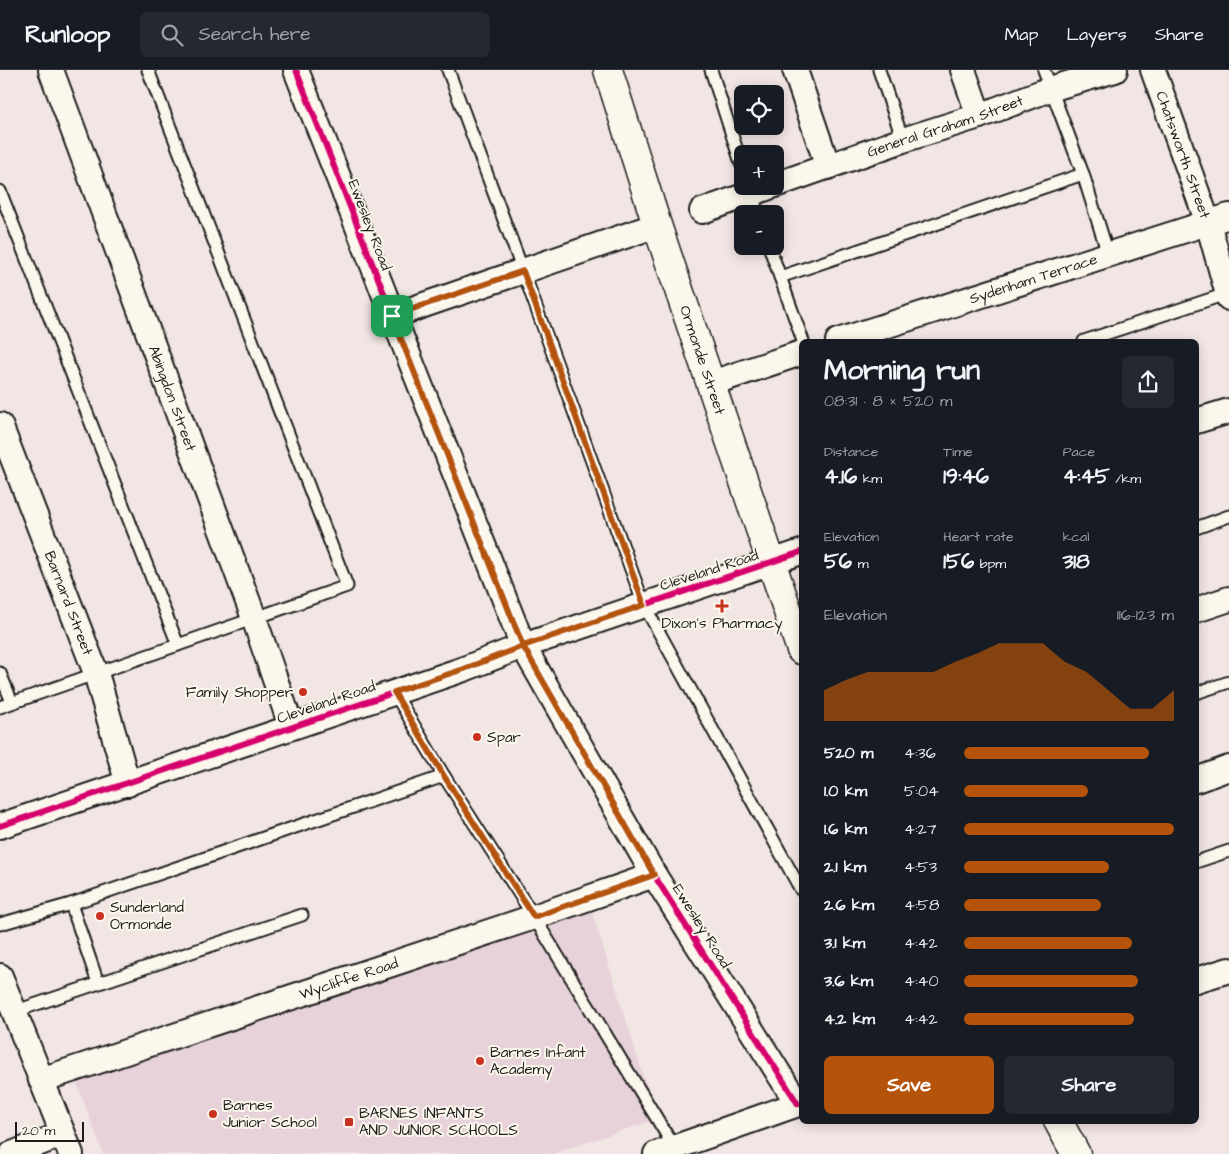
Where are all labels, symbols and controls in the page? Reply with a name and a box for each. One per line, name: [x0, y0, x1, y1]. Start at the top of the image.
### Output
search box: [140, 12, 490, 57]
text: Runloop: [25, 18, 110, 52]
icon: search: [158, 21, 186, 49]
text: Search here: [198, 21, 311, 48]
text: Map: [1004, 22, 1038, 47]
text: Layers: [1066, 22, 1127, 47]
text: Share: [1155, 22, 1204, 47]
map controls: [734, 85, 784, 255]
button: locate: [734, 85, 784, 135]
street label: Chatsworth Street: [1150, 88, 1216, 221]
street label: General Graham Street: [864, 90, 1026, 163]
button: +: [734, 145, 784, 195]
street label: Ewesley Road: [342, 177, 397, 274]
button: −: [734, 205, 784, 255]
street label: Sydenham Terrace: [967, 249, 1100, 309]
pin: [371, 295, 413, 337]
icon: arrive: [378, 302, 406, 330]
street label: Ormonde Street: [674, 303, 730, 417]
street label: Abingdon Street: [143, 342, 201, 454]
text: Morning run: [824, 351, 980, 390]
button: share: [1122, 356, 1174, 408]
text: 08:31 · 8 × 520 m: [824, 390, 953, 412]
text: Distance: [824, 442, 878, 462]
text: Time: [943, 442, 973, 462]
text: Pace: [1063, 442, 1095, 462]
text: 4.16: [824, 462, 857, 491]
text: 19:46: [943, 462, 989, 491]
text: 4:45: [1063, 462, 1110, 491]
text: km: [857, 469, 882, 489]
text: /km: [1110, 469, 1141, 489]
text: Elevation: [824, 527, 879, 547]
text: Heart rate: [943, 527, 1014, 547]
text: kcal: [1063, 527, 1089, 547]
street label: Cleveland Road: [657, 545, 761, 596]
text: 56: [824, 547, 852, 576]
text: 156: [943, 547, 974, 576]
text: 318: [1063, 547, 1090, 576]
street label: Barnard Street: [39, 548, 98, 658]
text: m: [852, 554, 869, 574]
text: bpm: [974, 554, 1006, 574]
marker: Dixon’s Pharmacy: [716, 600, 728, 612]
text: Elevation: [824, 604, 887, 626]
text: 116–123 m: [1117, 604, 1174, 626]
place label: Dixon’s Pharmacy: [662, 613, 782, 635]
street label: Cleveland Road: [274, 676, 378, 729]
place label: Family Shopper: [186, 682, 293, 704]
marker: Family Shopper: [297, 686, 309, 698]
place label: Spar: [487, 727, 521, 748]
marker: Spar: [471, 731, 483, 743]
text: 520 m: [824, 742, 873, 764]
text: 4:36: [904, 742, 936, 764]
text: 1.0 km: [824, 780, 867, 802]
text: 5:04: [904, 780, 939, 802]
text: 1.6 km: [824, 818, 867, 840]
text: 4:27: [904, 818, 937, 840]
text: 2.1 km: [824, 856, 866, 878]
text: 4:53: [904, 856, 937, 878]
street label: Ewesley Road: [666, 880, 736, 973]
text: 2.6 km: [824, 894, 874, 916]
text: 4:58: [904, 894, 939, 916]
place label: Sunderland Ormonde: [110, 897, 184, 935]
marker: Sunderland Ormonde: [94, 910, 106, 922]
text: 3.1 km: [824, 932, 865, 954]
text: 4:42: [904, 932, 938, 954]
street label: Wycliffe Road: [297, 953, 401, 1005]
text: 3.6 km: [824, 970, 873, 992]
text: 4:40: [904, 970, 939, 992]
text: 4.2 km: [824, 1008, 875, 1030]
text: 4:42: [904, 1008, 938, 1030]
place label: Barnes Infant Academy: [490, 1042, 586, 1081]
marker: Barnes Infant Academy: [474, 1055, 486, 1067]
button: Save: [824, 1056, 994, 1114]
button: Share: [1004, 1056, 1174, 1114]
place label: Barnes Junior School: [223, 1095, 317, 1133]
place label: BARNES INFANTS AND JUNIOR SCHOOLS: [359, 1103, 518, 1141]
marker: Barnes Junior School: [207, 1108, 219, 1120]
marker: BARNES INFANTS AND JUNIOR SCHOOLS: [343, 1116, 355, 1128]
scale bar: [15, 1119, 84, 1142]
text: 20 m: [22, 1121, 55, 1141]

